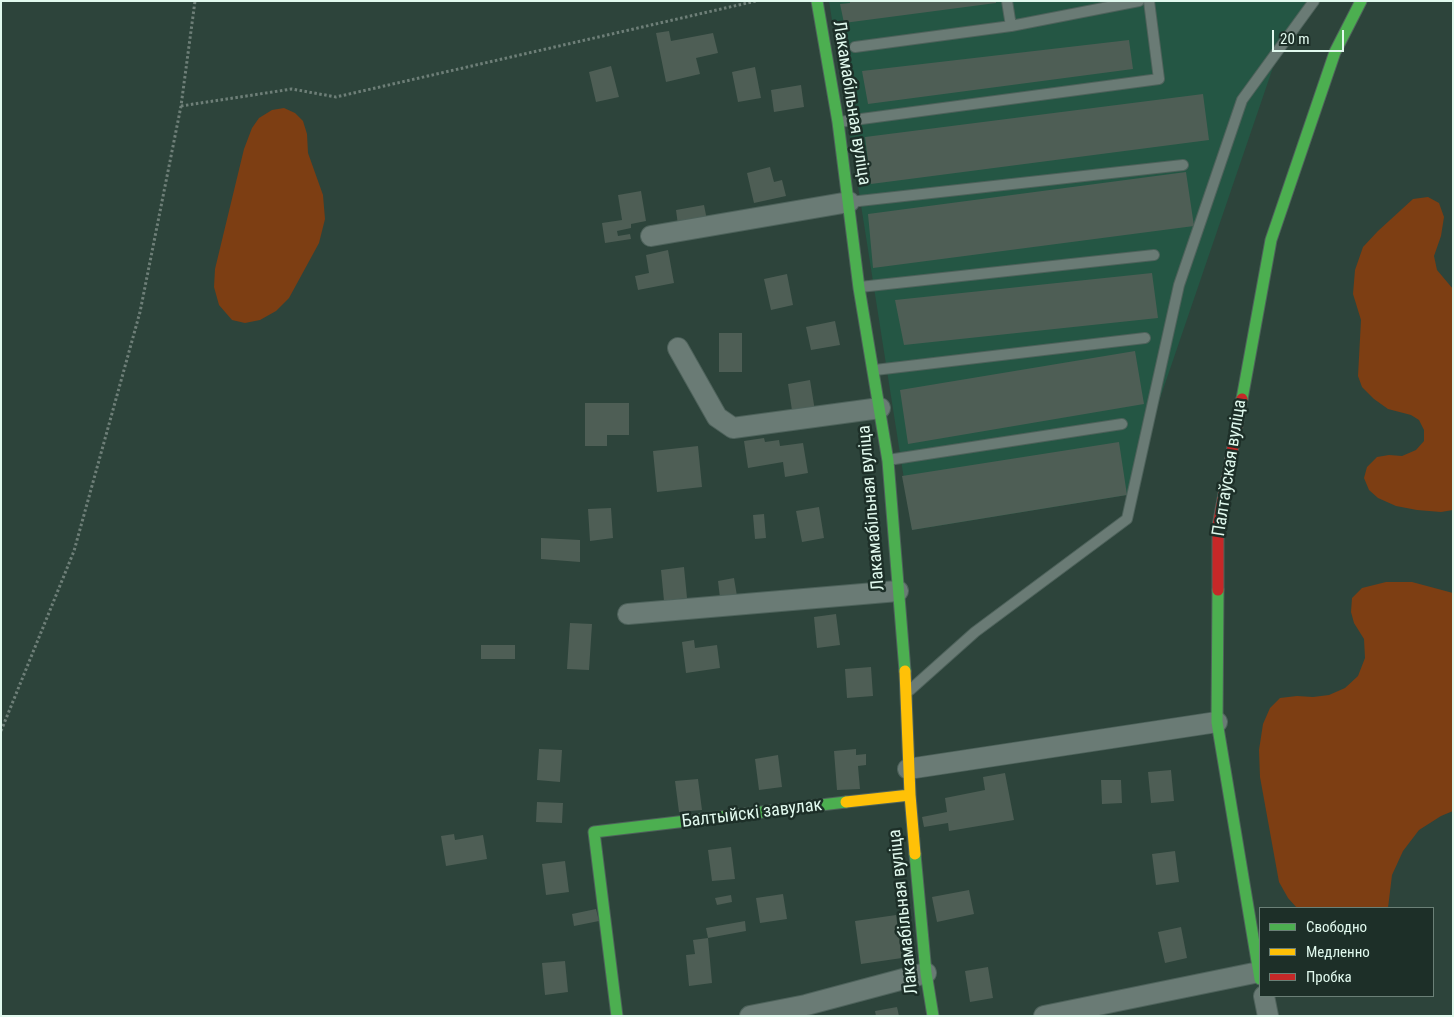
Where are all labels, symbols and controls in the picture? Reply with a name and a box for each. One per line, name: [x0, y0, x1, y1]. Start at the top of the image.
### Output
street label: Лакамабільная вуліца: [827, 19, 875, 187]
scale bar: [1274, 20, 1346, 52]
text: 20 m: [1280, 30, 1310, 48]
street label: Палтаўская вуліца: [1209, 398, 1251, 538]
street label: Лакамабільная вуліца: [854, 424, 890, 592]
street label: Балтыйскі завулак: [681, 795, 823, 833]
street label: Лакамабільная вуліца: [885, 828, 923, 996]
legend: [1259, 907, 1434, 997]
text: Свободно: [1306, 918, 1367, 936]
text: Медленно: [1306, 943, 1370, 961]
text: Пробка: [1306, 968, 1352, 986]

